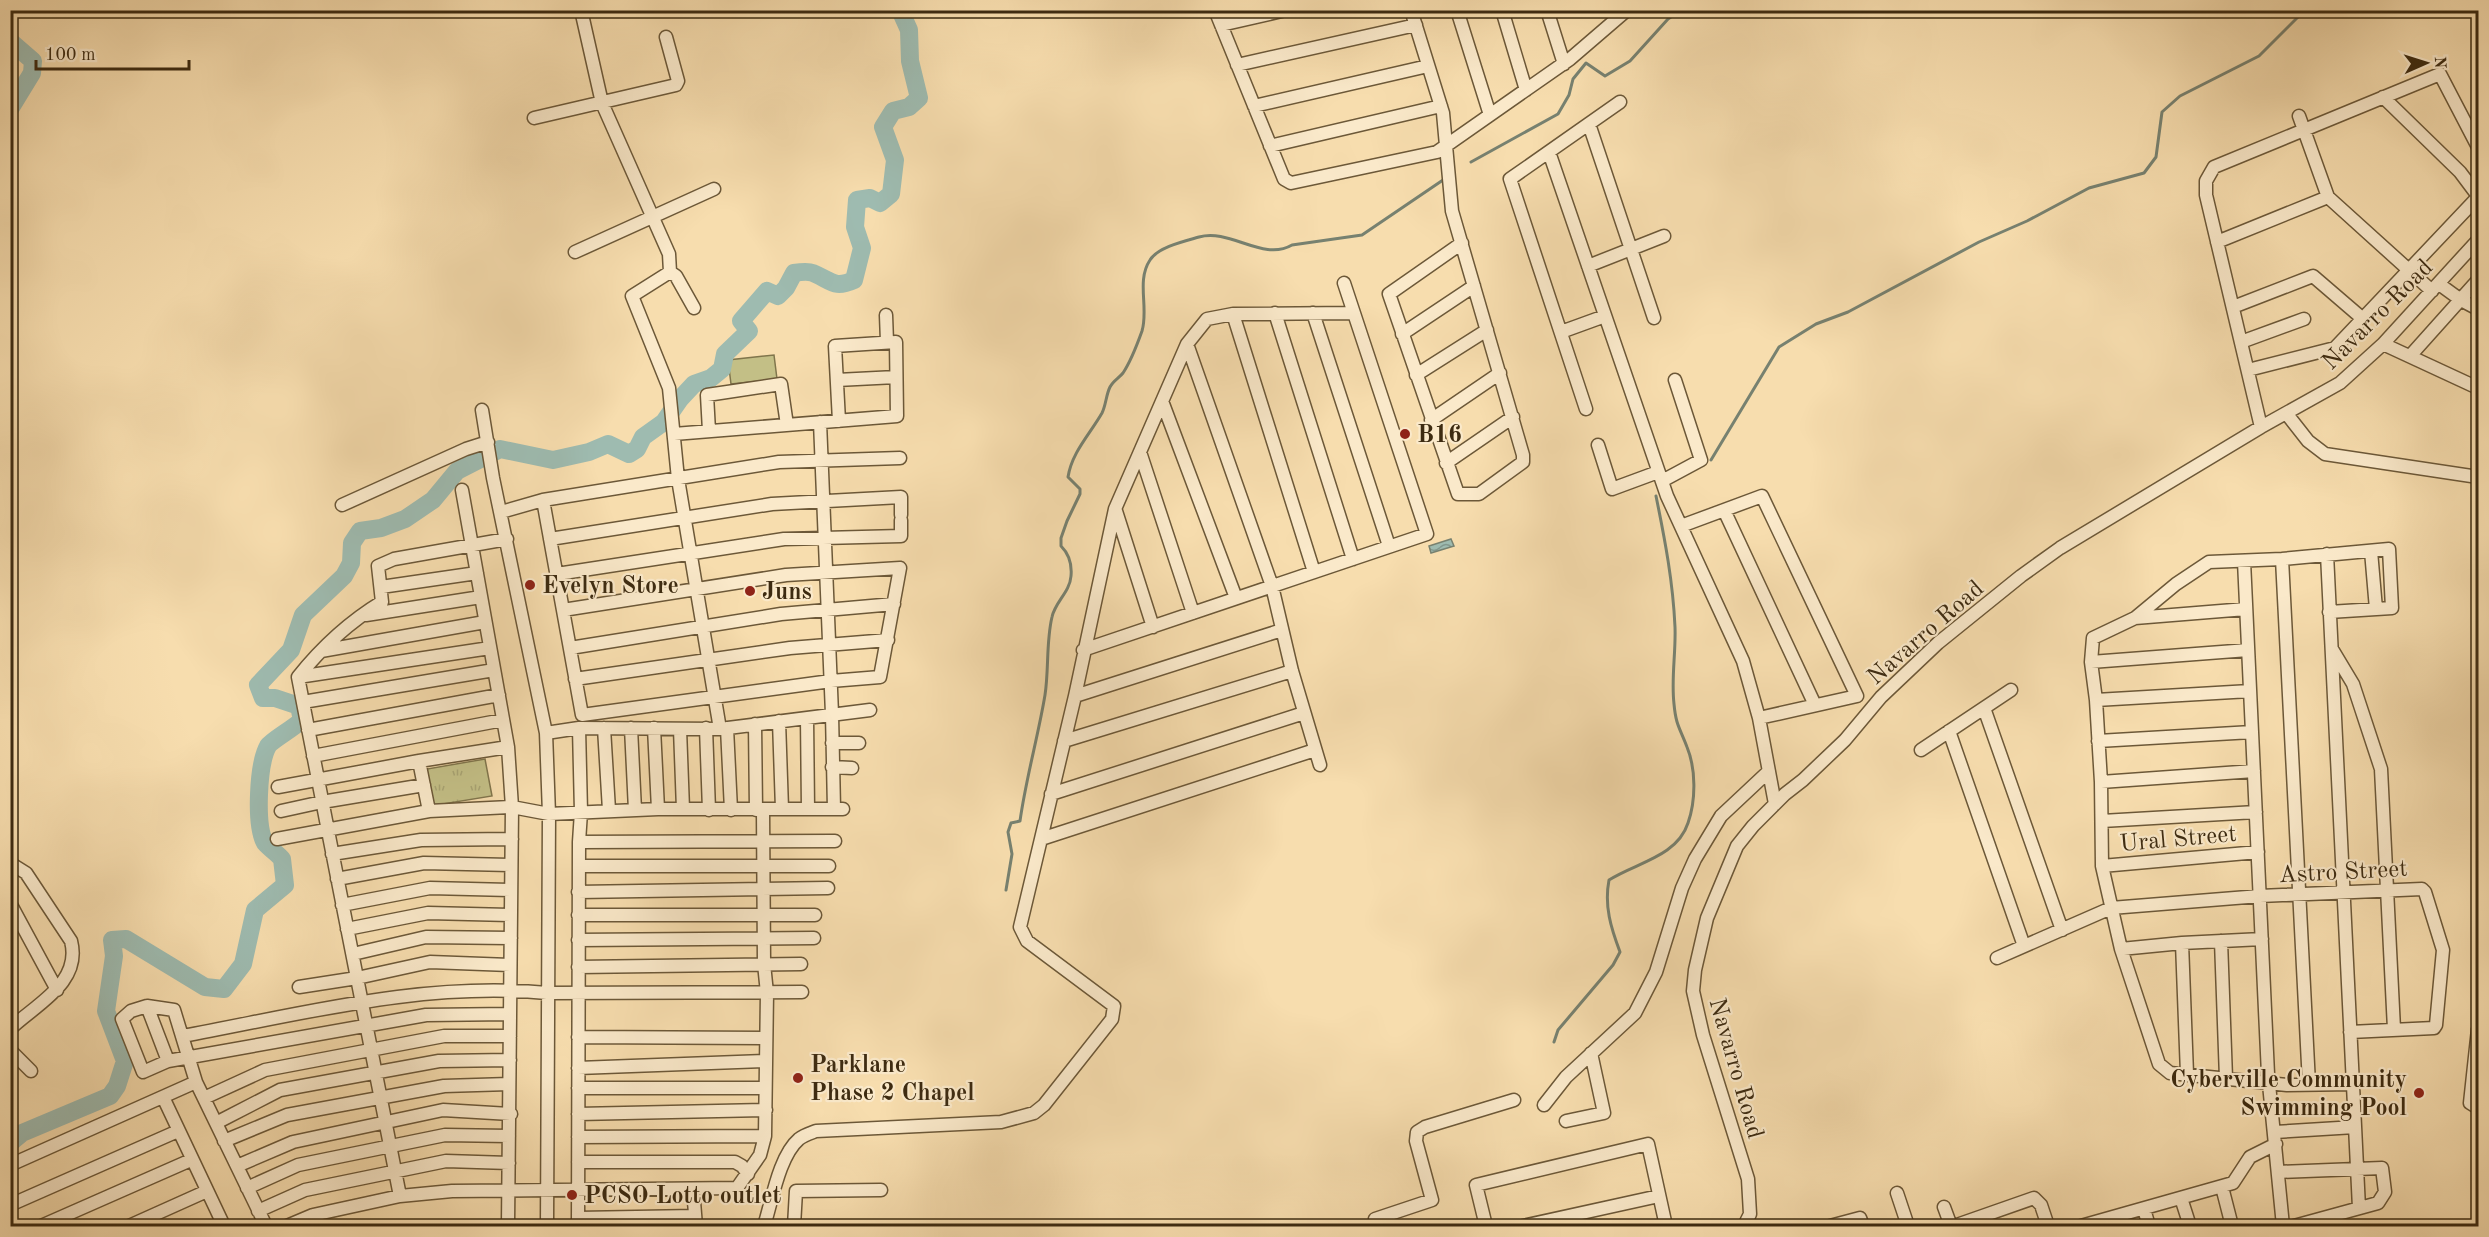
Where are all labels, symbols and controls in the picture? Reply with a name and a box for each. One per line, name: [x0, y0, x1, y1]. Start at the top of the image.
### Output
scale bar: [36, 33, 189, 71]
north arrow: [2396, 33, 2456, 93]
text: 100 m: [45, 46, 96, 64]
text: N: [2431, 56, 2447, 70]
street label: Navarro Road: [2319, 256, 2438, 375]
place label: B16: [1417, 424, 1462, 448]
marker: B16: [1398, 427, 1412, 441]
place label: Evelyn Store: [542, 575, 679, 599]
street label: Navarro Road: [1864, 577, 1989, 690]
marker: Evelyn Store: [523, 578, 537, 592]
place label: Juns: [762, 581, 812, 605]
marker: Juns: [743, 584, 757, 598]
street label: Ural Street: [2119, 823, 2238, 857]
street label: Astro Street: [2278, 858, 2408, 888]
street label: Navarro Road: [1704, 995, 1767, 1142]
place label: Parklane Phase 2 Chapel: [810, 1054, 975, 1106]
place label: Cyberville Community Swimming Pool: [2170, 1069, 2407, 1121]
marker: Parklane Phase 2 Chapel: [791, 1071, 805, 1085]
marker: Cyberville Community Swimming Pool: [2412, 1086, 2426, 1100]
place label: PCSO Lotto outlet: [584, 1185, 782, 1209]
marker: PCSO Lotto outlet: [565, 1188, 579, 1202]

